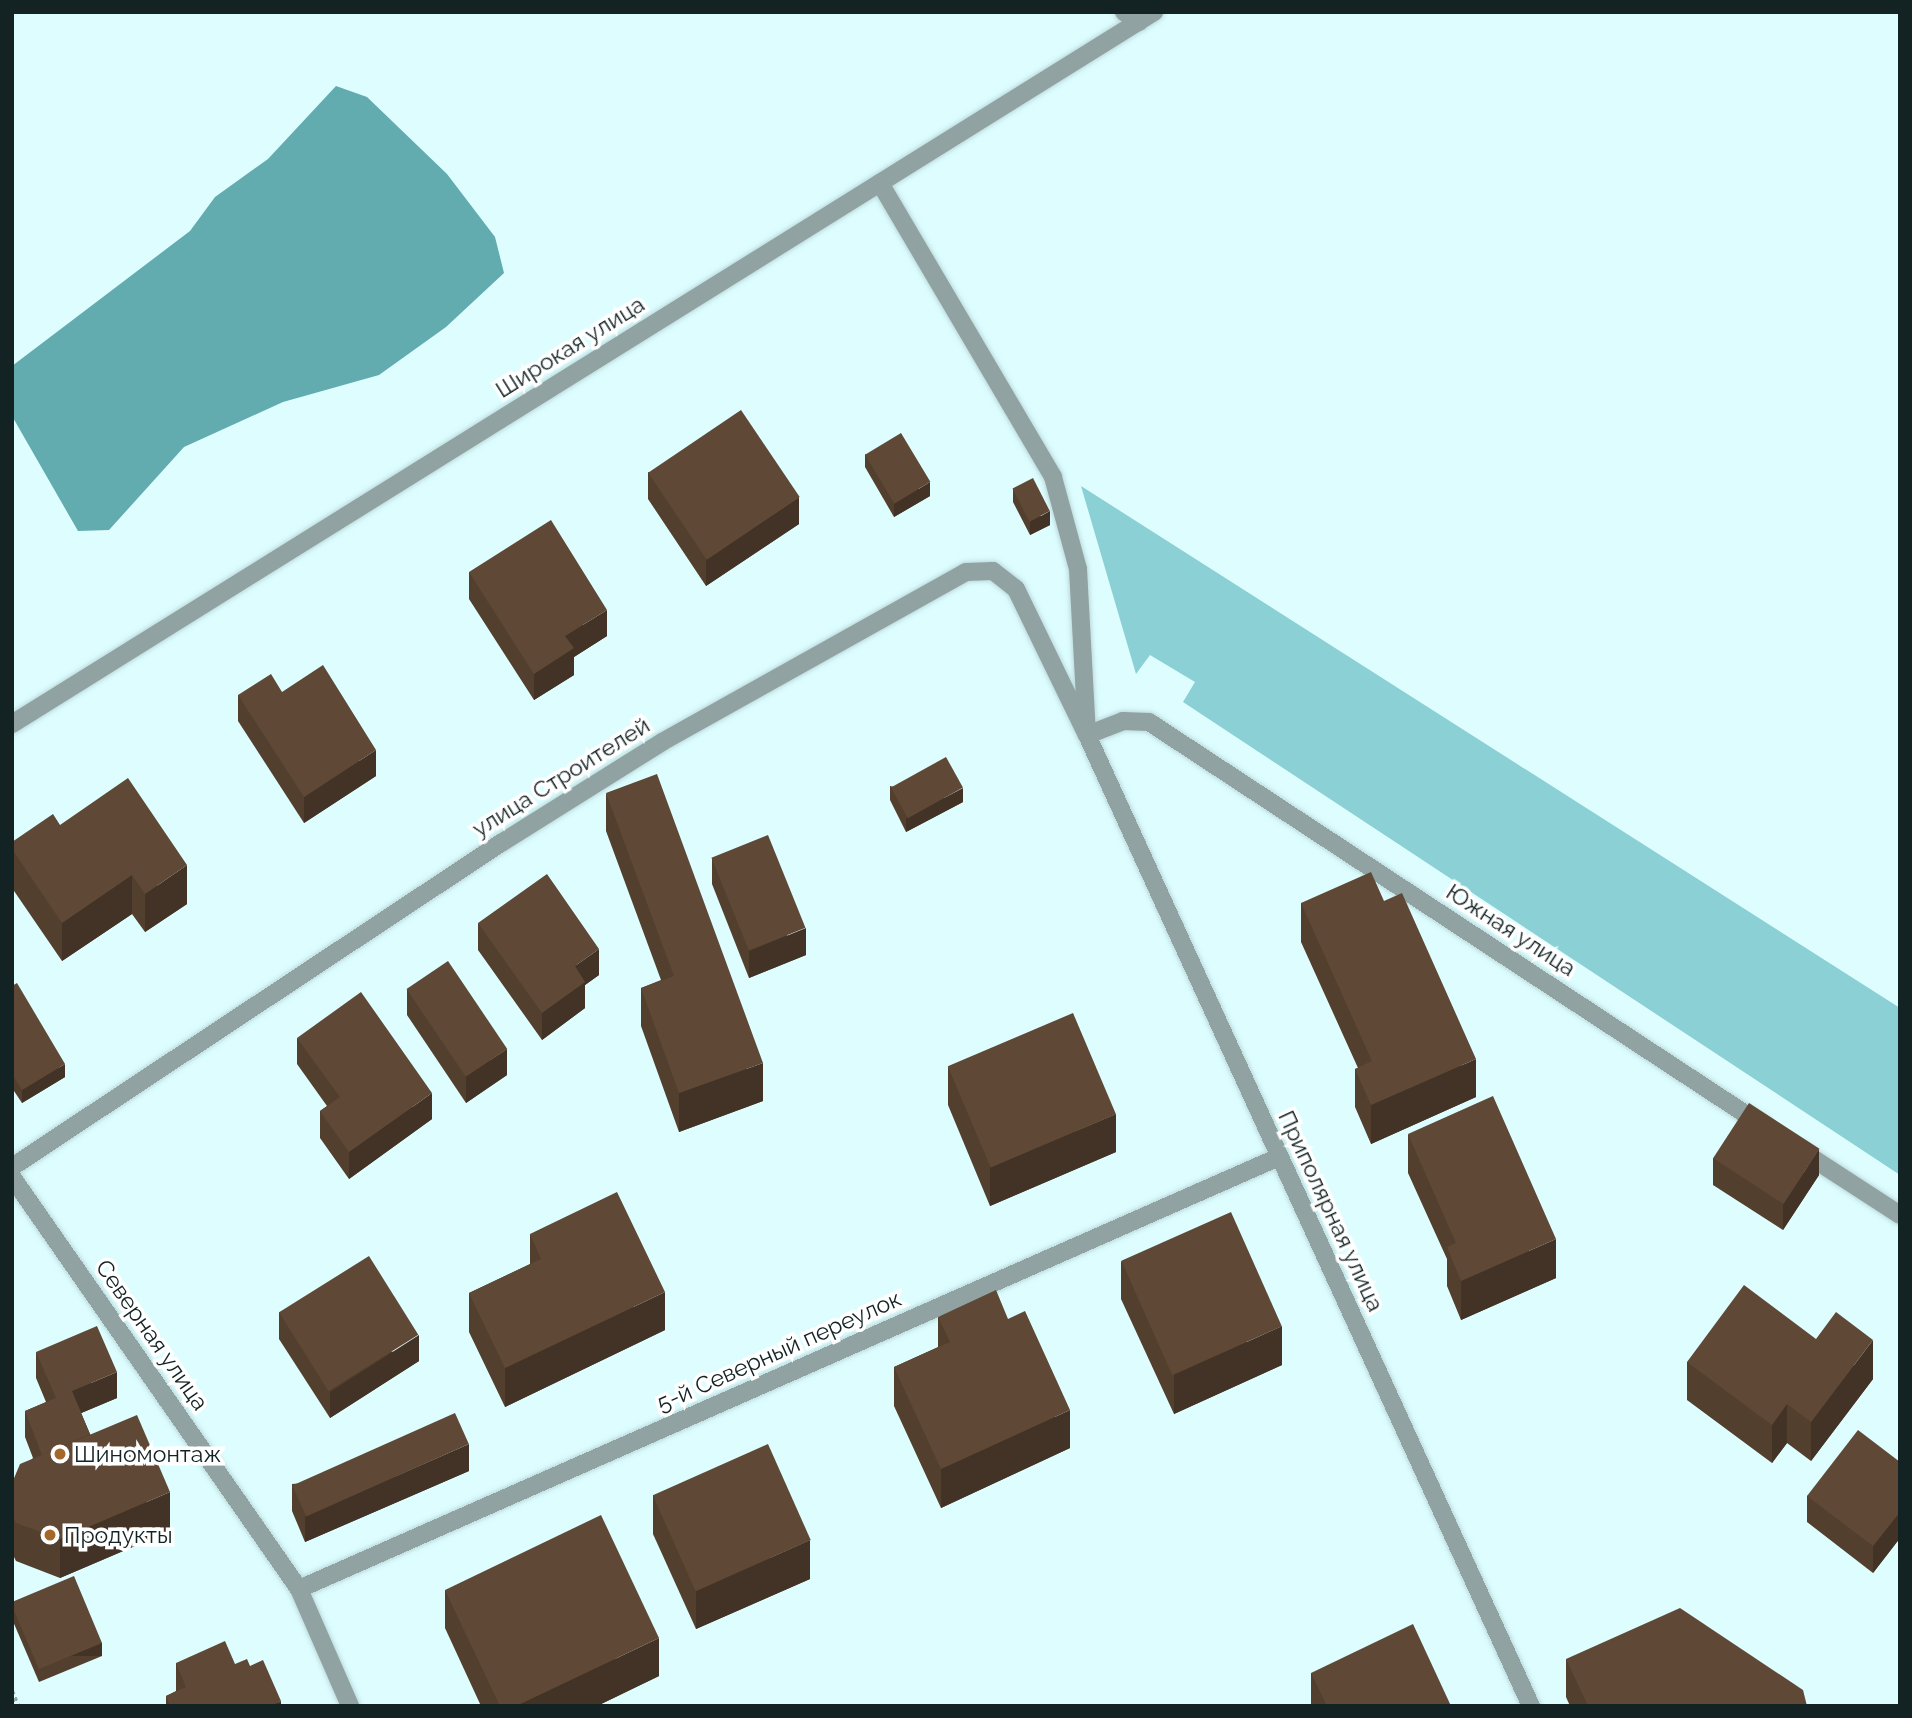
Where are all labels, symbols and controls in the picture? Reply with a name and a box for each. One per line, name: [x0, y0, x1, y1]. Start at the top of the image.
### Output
street label: Широкая улица: [490, 290, 650, 404]
street label: улица Строителей: [467, 711, 655, 843]
street label: Южная улица: [1441, 878, 1581, 982]
street label: Приполярная улица: [1272, 1106, 1390, 1316]
street label: Северная улица: [90, 1254, 214, 1416]
street label: 5-й Северный переулок: [653, 1285, 905, 1417]
place label: Шиномонтаж: [74, 1440, 221, 1468]
marker: Шиномонтаж: [52, 1446, 68, 1462]
place label: Продукты: [64, 1521, 173, 1549]
marker: Продукты: [42, 1527, 58, 1543]

